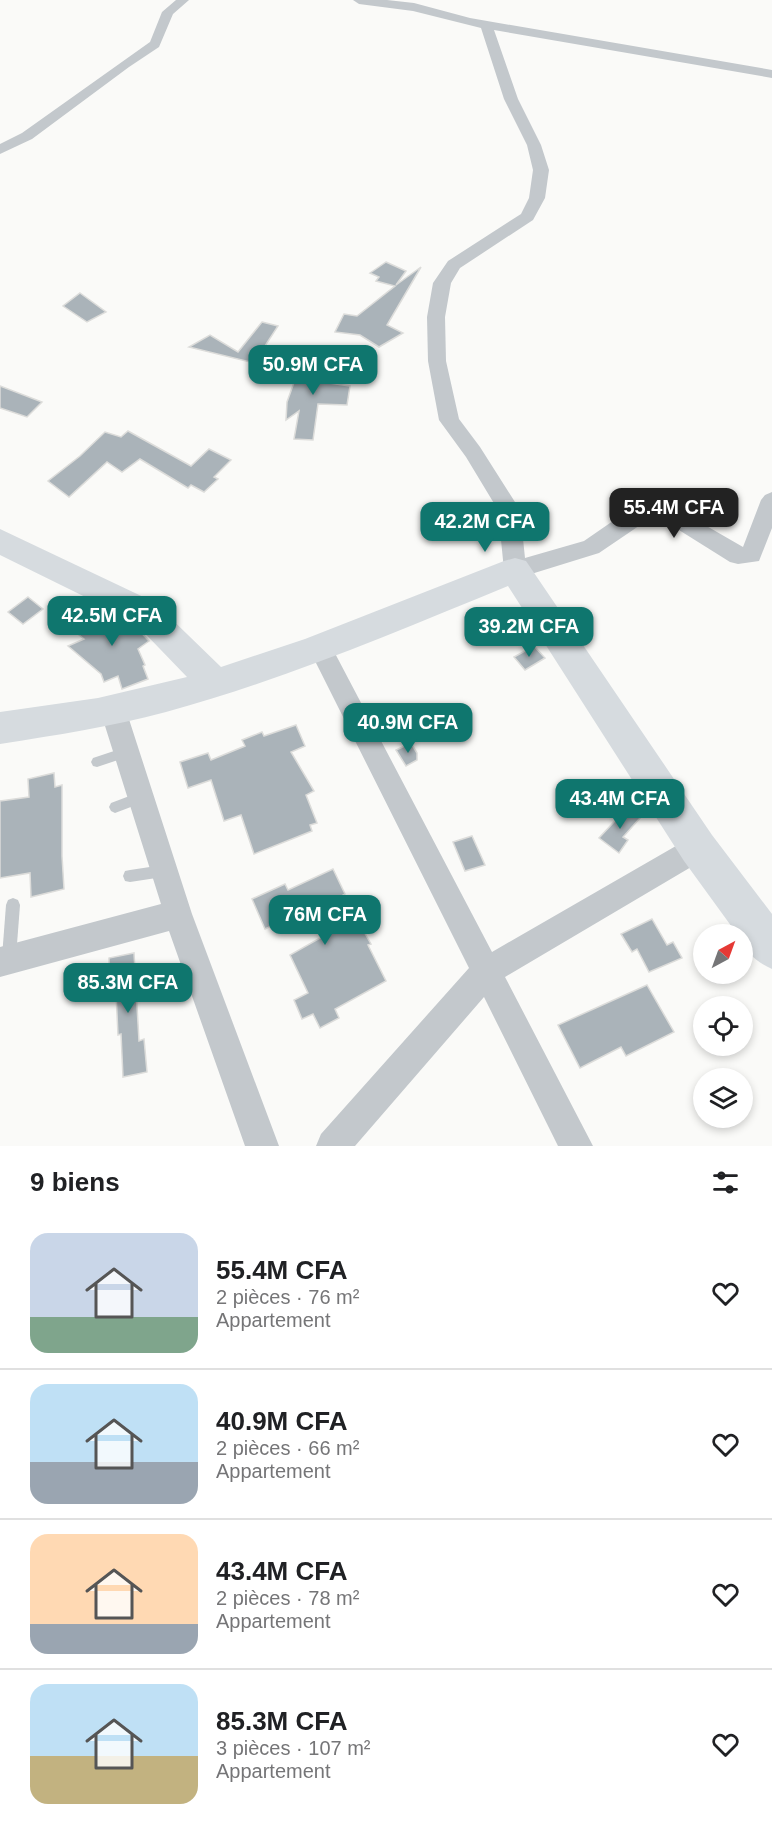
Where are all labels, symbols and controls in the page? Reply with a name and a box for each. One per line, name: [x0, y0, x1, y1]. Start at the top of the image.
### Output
pin: 50.9M CFA: [244, 345, 382, 396]
text: 50.9M CFA: [262, 353, 364, 375]
pin: 55.4M CFA: [605, 488, 743, 539]
text: 55.4M CFA: [623, 496, 725, 518]
pin: 42.2M CFA: [416, 502, 554, 553]
text: 42.2M CFA: [434, 510, 536, 532]
pin: 42.5M CFA: [43, 596, 181, 647]
text: 42.5M CFA: [61, 604, 163, 626]
pin: 39.2M CFA: [460, 607, 598, 658]
text: 39.2M CFA: [478, 615, 580, 637]
pin: 40.9M CFA: [339, 703, 477, 754]
text: 40.9M CFA: [357, 711, 459, 733]
pin: 43.4M CFA: [551, 779, 689, 830]
text: 43.4M CFA: [569, 787, 671, 809]
pin: 76M CFA: [270, 895, 380, 946]
text: 76M CFA: [283, 903, 367, 925]
north arrow: [693, 924, 753, 984]
map controls: [693, 924, 753, 1128]
pin: 85.3M CFA: [59, 963, 197, 1014]
text: 85.3M CFA: [77, 971, 179, 993]
button: locate: [693, 996, 753, 1056]
button: layers: [693, 1068, 753, 1128]
icon: filters: [709, 1166, 742, 1199]
text: 9 biens: [30, 1167, 120, 1197]
text: 55.4M CFA: [216, 1255, 348, 1285]
icon: home: [78, 1257, 150, 1329]
icon: heart: [709, 1277, 742, 1310]
text: 2 pièces · 76 m²: [216, 1286, 359, 1308]
text: Appartement: [216, 1309, 331, 1331]
text: 40.9M CFA: [216, 1406, 348, 1436]
icon: home: [78, 1408, 150, 1480]
icon: heart: [709, 1428, 742, 1461]
text: 2 pièces · 66 m²: [216, 1437, 359, 1459]
text: Appartement: [216, 1460, 331, 1482]
text: 43.4M CFA: [216, 1556, 348, 1586]
icon: home: [78, 1558, 150, 1630]
icon: heart: [709, 1578, 742, 1611]
text: 2 pièces · 78 m²: [216, 1587, 359, 1609]
text: Appartement: [216, 1610, 331, 1632]
text: 85.3M CFA: [216, 1706, 348, 1736]
icon: home: [78, 1708, 150, 1780]
icon: heart: [709, 1728, 742, 1761]
text: 3 pièces · 107 m²: [216, 1737, 371, 1759]
text: Appartement: [216, 1760, 331, 1782]

